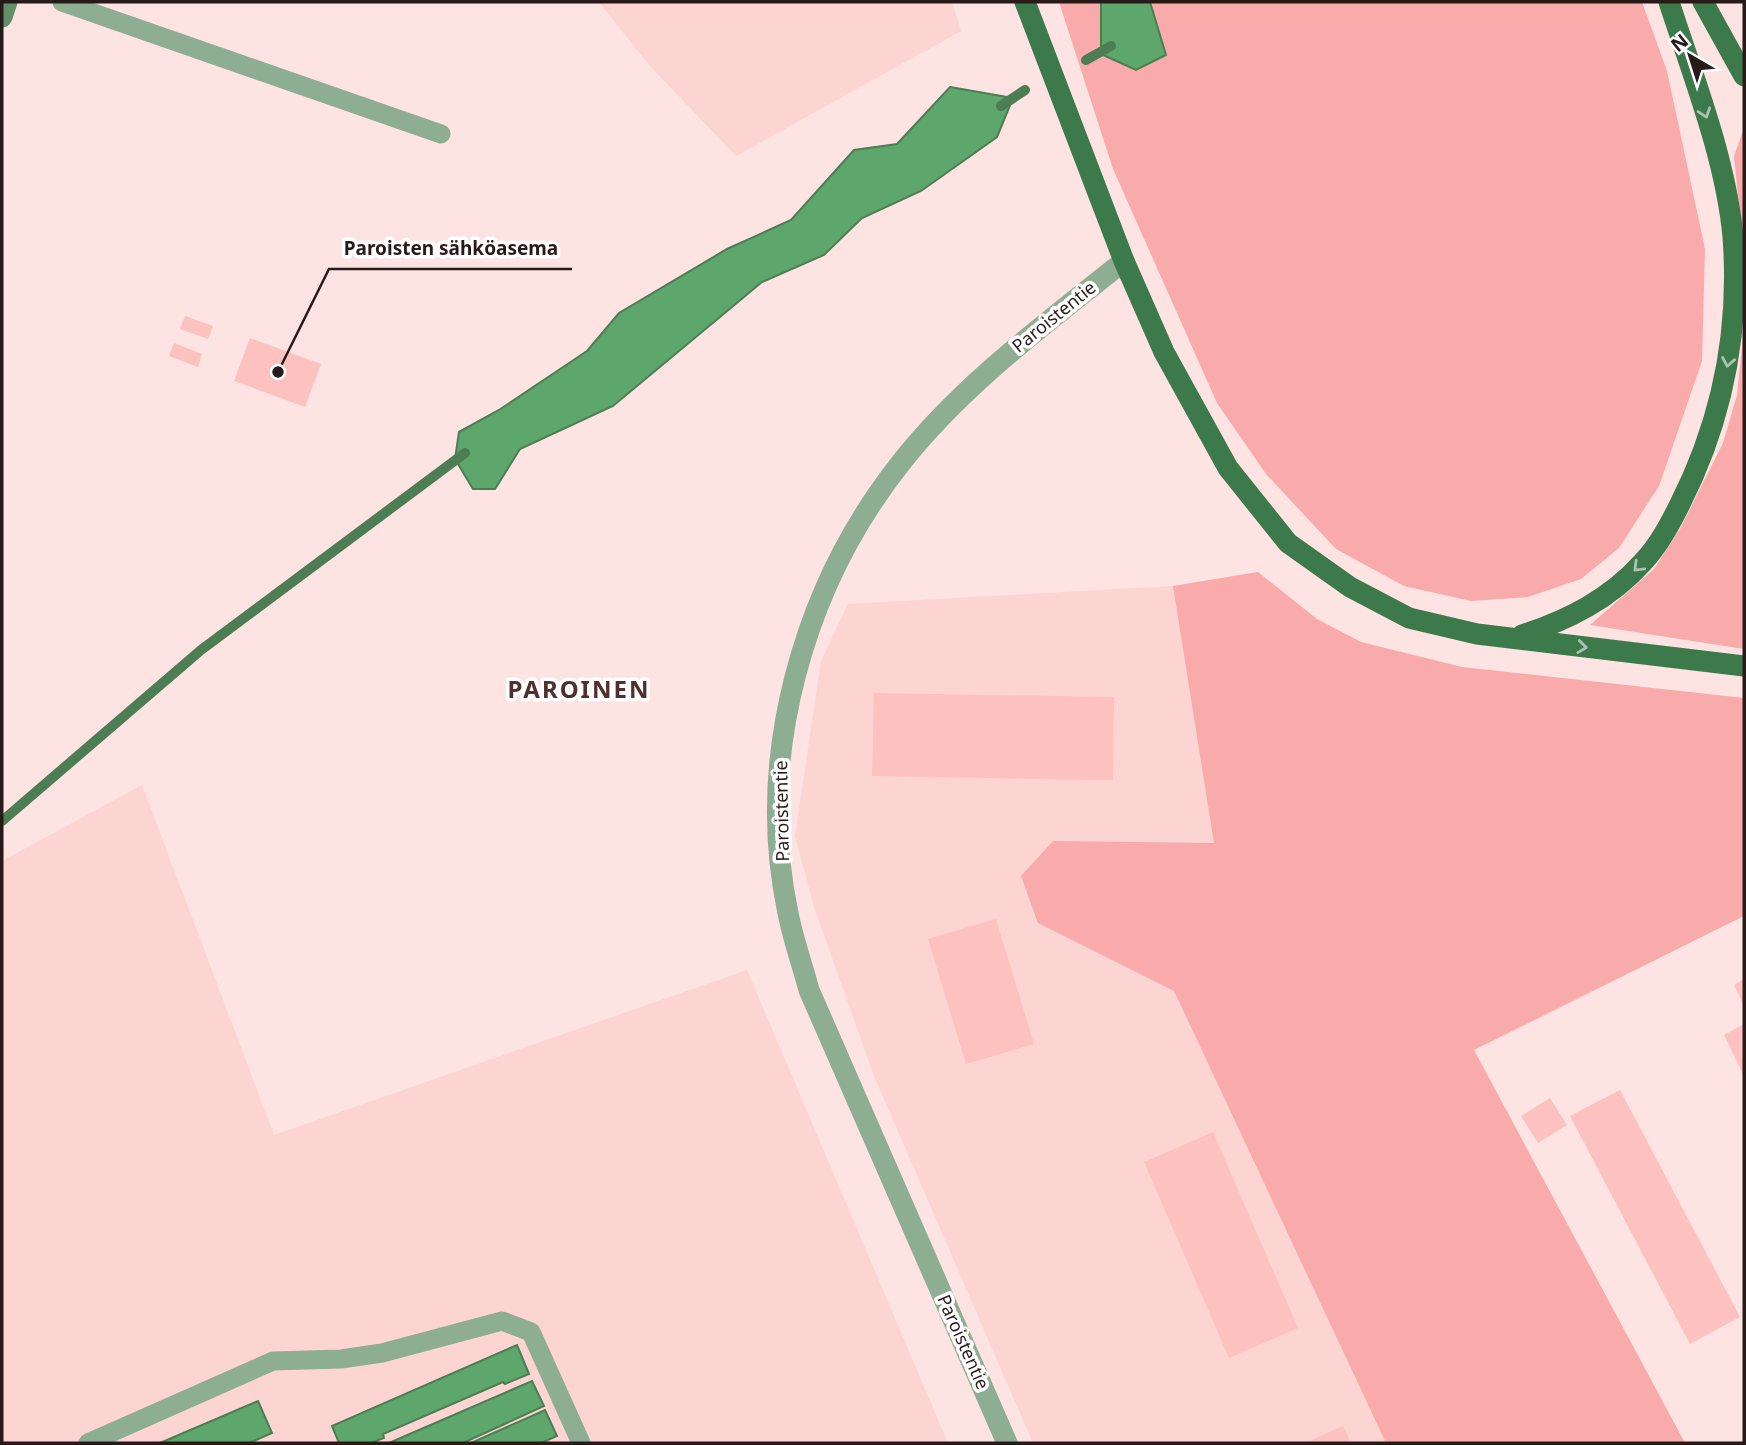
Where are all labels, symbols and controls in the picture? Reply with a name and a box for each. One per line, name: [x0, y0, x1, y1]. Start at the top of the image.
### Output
north arrow: [1655, 21, 1725, 91]
text: N: [1665, 28, 1693, 58]
one-way arrow: [1696, 107, 1711, 119]
callout: Paroisten sähköasema: [329, 229, 572, 269]
text: Paroisten sähköasema: [344, 235, 558, 261]
street label: Paroistentie: [1006, 275, 1100, 357]
one-way arrow: [1721, 356, 1736, 368]
one-way arrow: [1633, 558, 1646, 571]
one-way arrow: [1576, 639, 1588, 654]
district label: PAROINEN: [508, 672, 650, 705]
street label: Paroistentie: [768, 760, 794, 862]
street label: Paroistentie: [932, 1290, 995, 1393]

